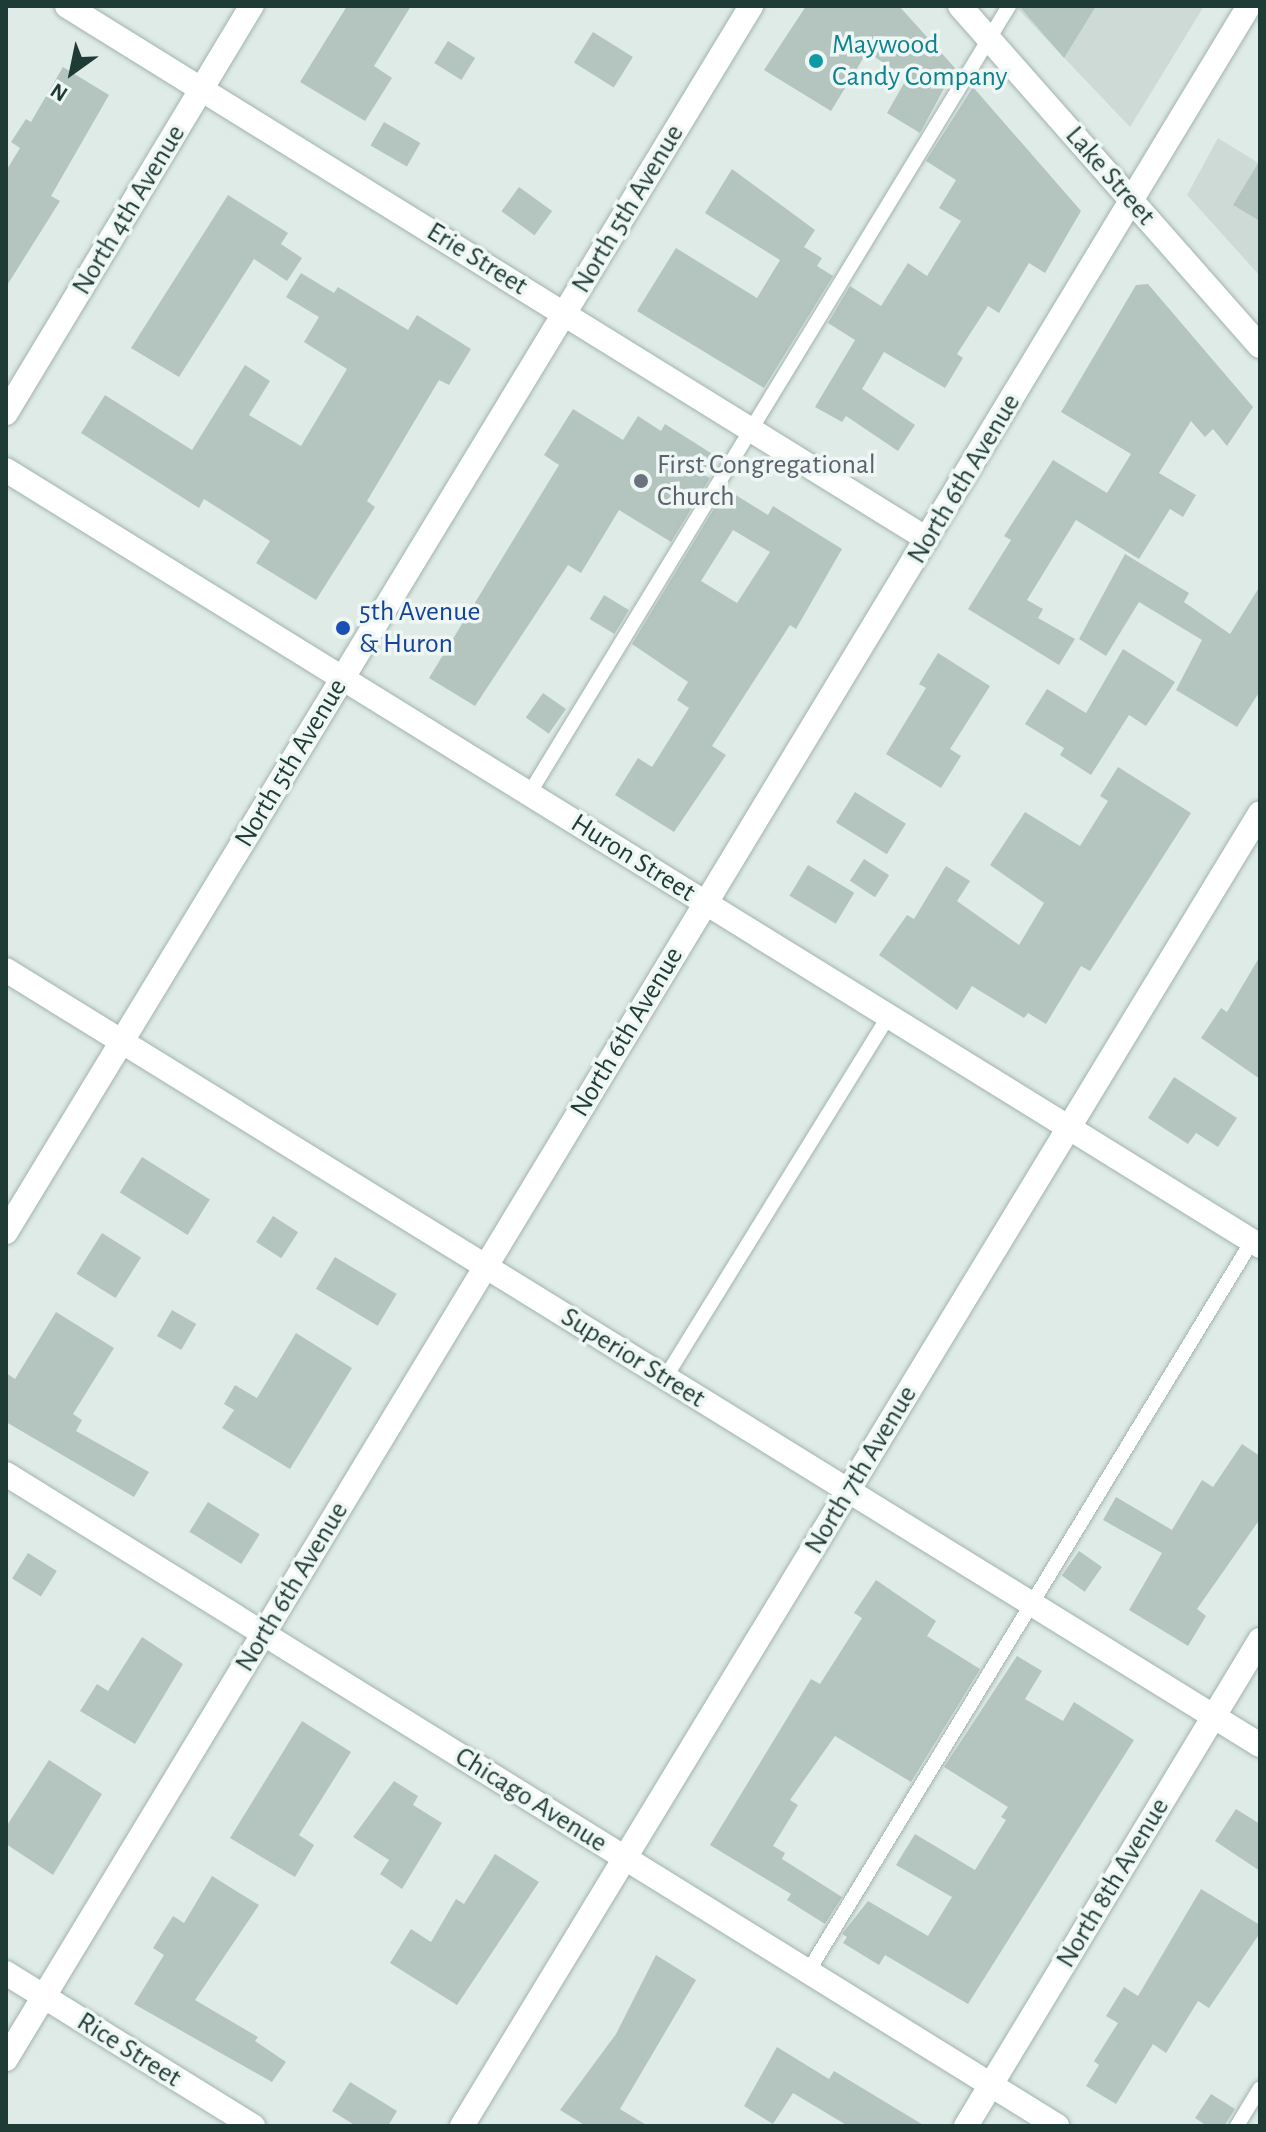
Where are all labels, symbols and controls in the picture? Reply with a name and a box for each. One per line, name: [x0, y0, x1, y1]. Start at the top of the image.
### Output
place label: Maywood Candy Company: [832, 28, 1007, 94]
north arrow: [32, 32, 112, 112]
marker: Maywood Candy Company: [807, 52, 825, 70]
text: N: [47, 79, 71, 106]
street label: North 4th Avenue: [65, 119, 193, 301]
street label: North 5th Avenue: [565, 119, 691, 299]
street label: Lake Street: [1058, 120, 1162, 232]
street label: Erie Street: [420, 215, 534, 303]
street label: North 6th Avenue: [900, 388, 1028, 570]
place label: First Congregational Church: [657, 448, 876, 514]
marker: First Congregational Church: [632, 472, 650, 490]
place label: 5th Avenue & Huron: [359, 595, 480, 661]
marker: 5th Avenue & Huron: [334, 619, 352, 637]
street label: North 5th Avenue: [228, 673, 354, 853]
street label: Huron Street: [565, 807, 701, 909]
street label: North 6th Avenue: [563, 941, 691, 1123]
street label: Superior Street: [555, 1300, 711, 1416]
street label: North 7th Avenue: [798, 1380, 924, 1560]
street label: North 6th Avenue: [228, 1496, 356, 1678]
street label: Chicago Avenue: [449, 1740, 613, 1860]
street label: North 8th Avenue: [1049, 1792, 1177, 1974]
street label: Rice Street: [71, 2005, 187, 2095]

